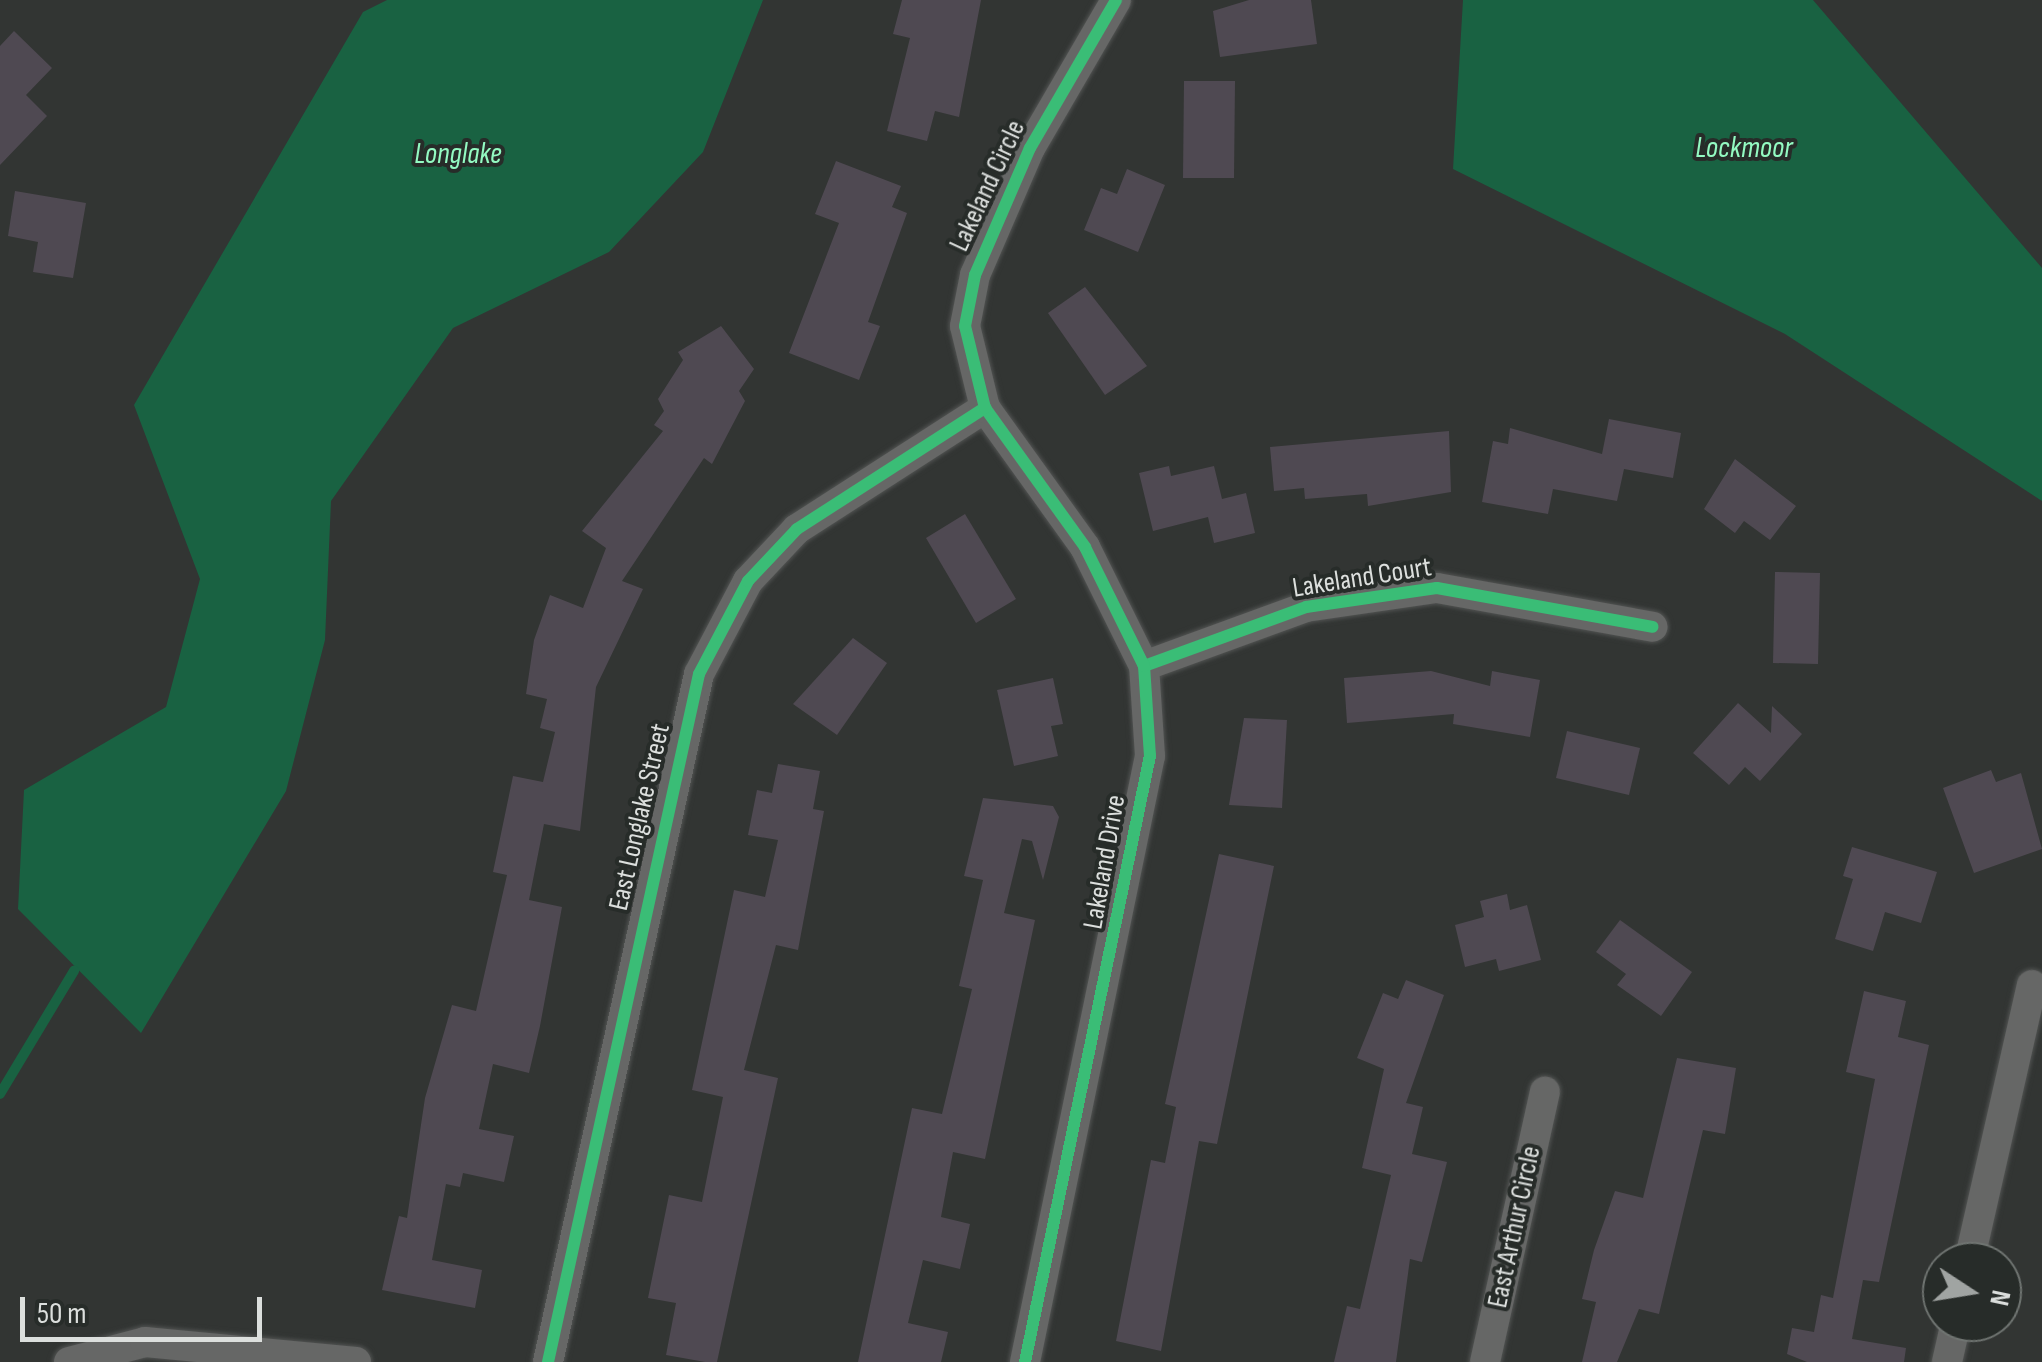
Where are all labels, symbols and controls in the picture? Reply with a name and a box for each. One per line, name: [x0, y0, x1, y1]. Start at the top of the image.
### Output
street label: Lakeland Circle: [943, 115, 1033, 257]
water label: Lockmoor: [1695, 130, 1793, 166]
water label: Longlake: [414, 136, 502, 172]
street label: Lakeland Court: [1290, 550, 1434, 606]
street label: East Longlake Street: [602, 720, 678, 914]
street label: Lakeland Drive: [1077, 792, 1133, 932]
street label: East Arthur Circle: [1481, 1143, 1549, 1311]
north arrow: [1922, 1242, 2022, 1342]
scale bar: [25, 1277, 268, 1339]
text: N: [1982, 1287, 2018, 1309]
text: 50 m: [37, 1296, 86, 1332]

